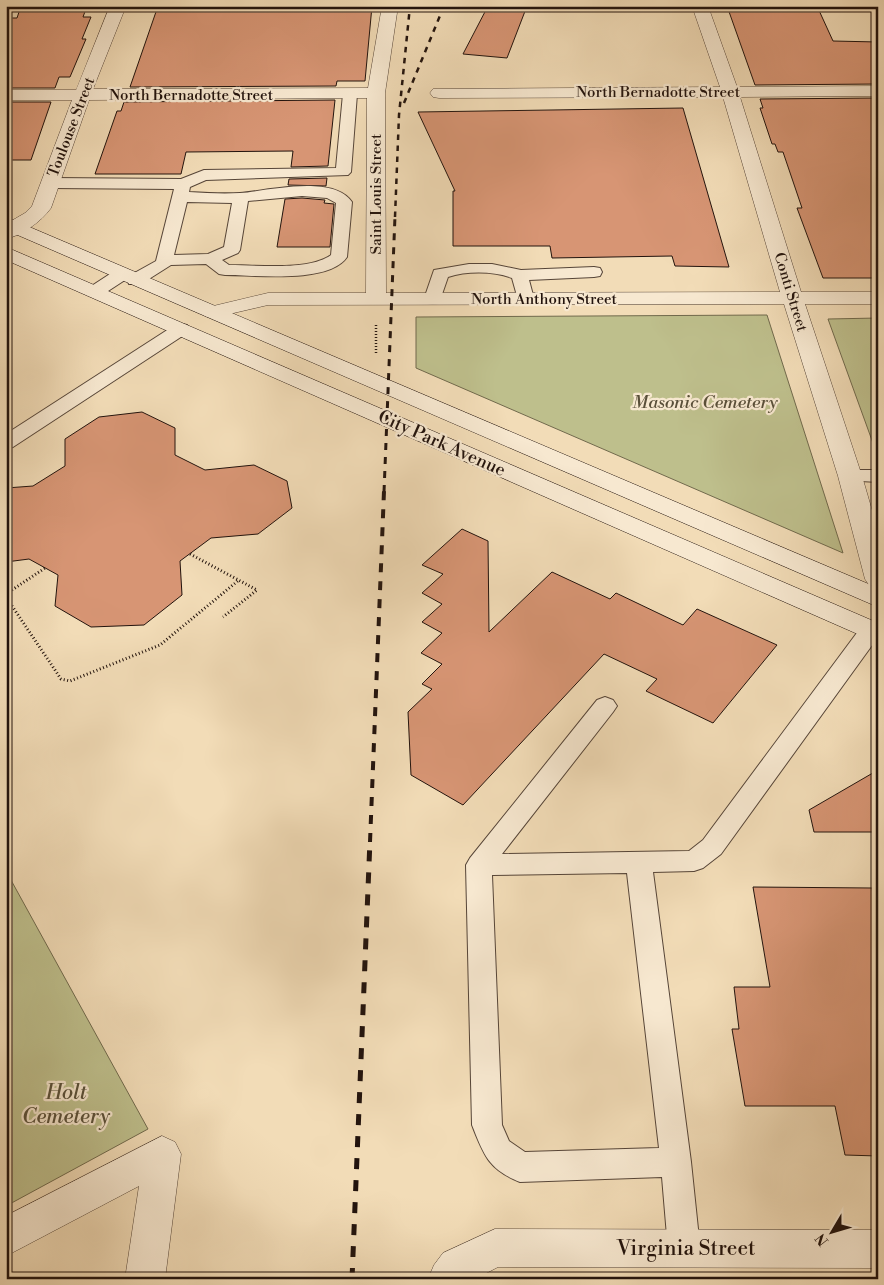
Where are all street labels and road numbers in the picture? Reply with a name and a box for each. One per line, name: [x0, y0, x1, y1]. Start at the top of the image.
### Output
street label: Toulouse Street: [44, 74, 99, 180]
street label: North Bernadotte Street: [576, 83, 741, 102]
street label: North Bernadotte Street: [109, 86, 274, 105]
street label: Saint Louis Street: [367, 133, 386, 254]
street label: Conti Street: [769, 250, 812, 335]
street label: North Anthony Street: [471, 290, 618, 309]
street label: City Park Avenue: [374, 405, 509, 482]
street label: Virginia Street: [616, 1236, 756, 1262]

